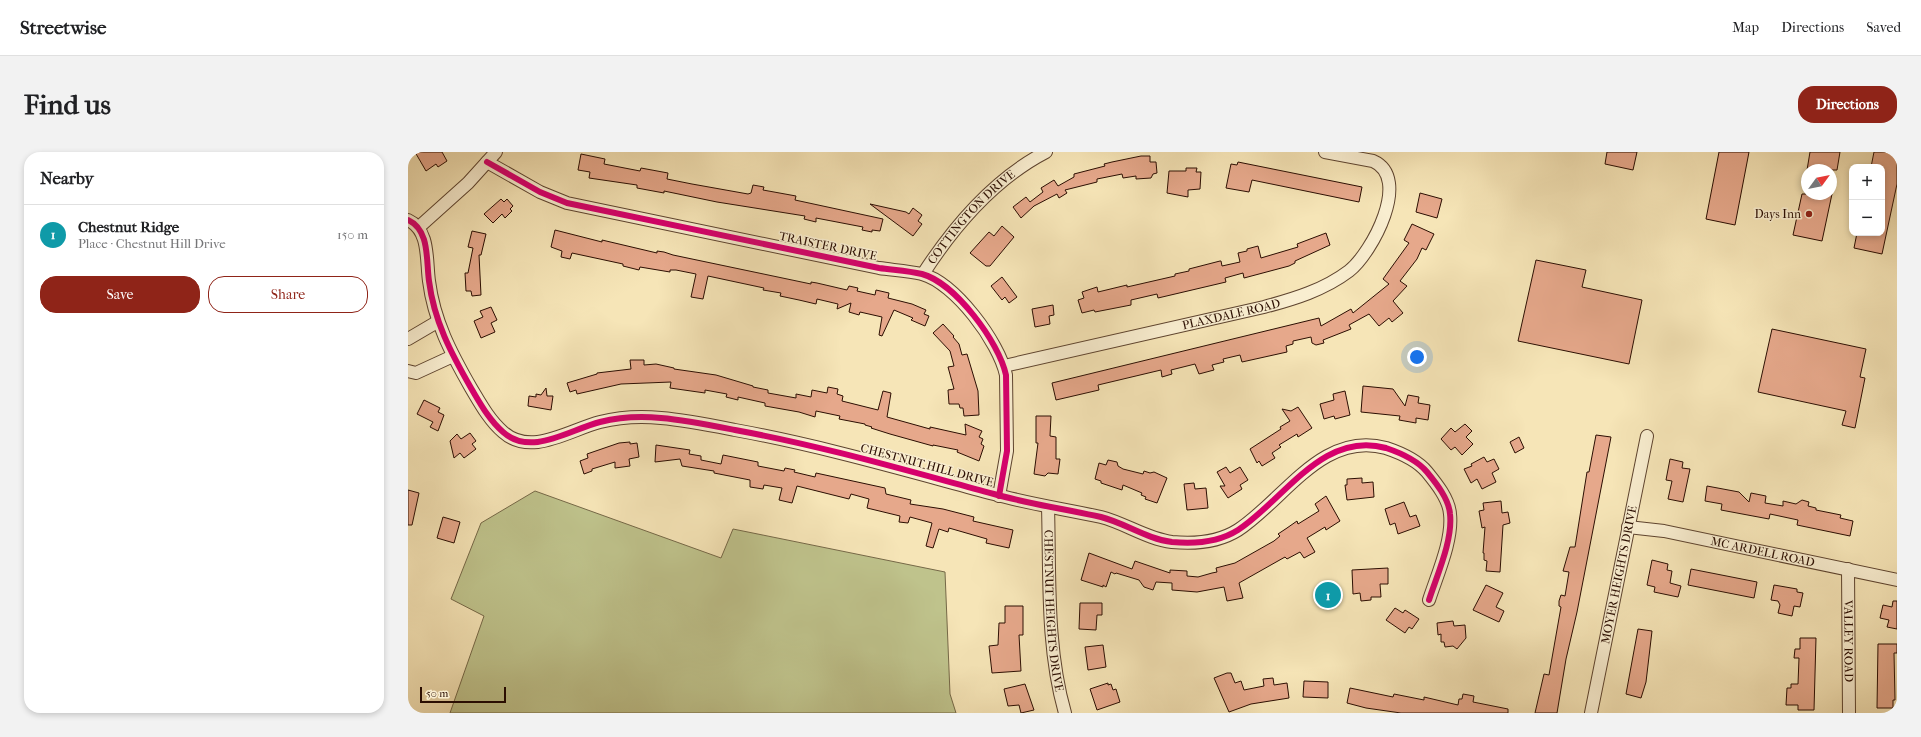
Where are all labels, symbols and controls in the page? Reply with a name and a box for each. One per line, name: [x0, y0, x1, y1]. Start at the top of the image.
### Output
text: Streetwise: [20, 17, 106, 39]
text: Map: [1732, 19, 1759, 36]
text: Directions: [1781, 19, 1844, 36]
text: Saved: [1866, 19, 1901, 36]
button: Directions: [1798, 86, 1897, 123]
text: Find us: [24, 88, 111, 121]
north arrow: [1801, 164, 1837, 200]
map controls: [1849, 164, 1885, 236]
button: +: [1849, 164, 1885, 200]
street label: COTTINGTON DRIVE: [925, 167, 1018, 267]
text: Nearby: [40, 168, 94, 188]
button: −: [1849, 200, 1885, 236]
place label: Days Inn: [1755, 207, 1801, 221]
marker: Days Inn: [1804, 209, 1814, 219]
text: Chestnut Ridge: [78, 218, 179, 236]
text: 1: [51, 227, 55, 242]
text: 150 m: [337, 227, 368, 242]
street label: TRAISTER DRIVE: [778, 229, 878, 263]
text: Place · Chestnut Hill Drive: [78, 236, 226, 251]
button: Save: [40, 276, 200, 313]
button: Share: [208, 276, 368, 313]
street label: PLAXDALE ROAD: [1181, 296, 1282, 332]
your location: [1407, 347, 1427, 367]
street label: CHESTNUT HILL DRIVE: [859, 441, 995, 489]
street label: MOYER HEIGHTS DRIVE: [1598, 504, 1640, 645]
street label: CHESTNUT HEIGHTS DRIVE: [1041, 530, 1066, 693]
street label: MC ARDELL ROAD: [1709, 534, 1816, 569]
pin: 1: [1315, 580, 1341, 610]
street label: VALLEY ROAD: [1841, 599, 1856, 682]
scale bar: [420, 685, 506, 704]
text: 50 m: [426, 687, 448, 700]

